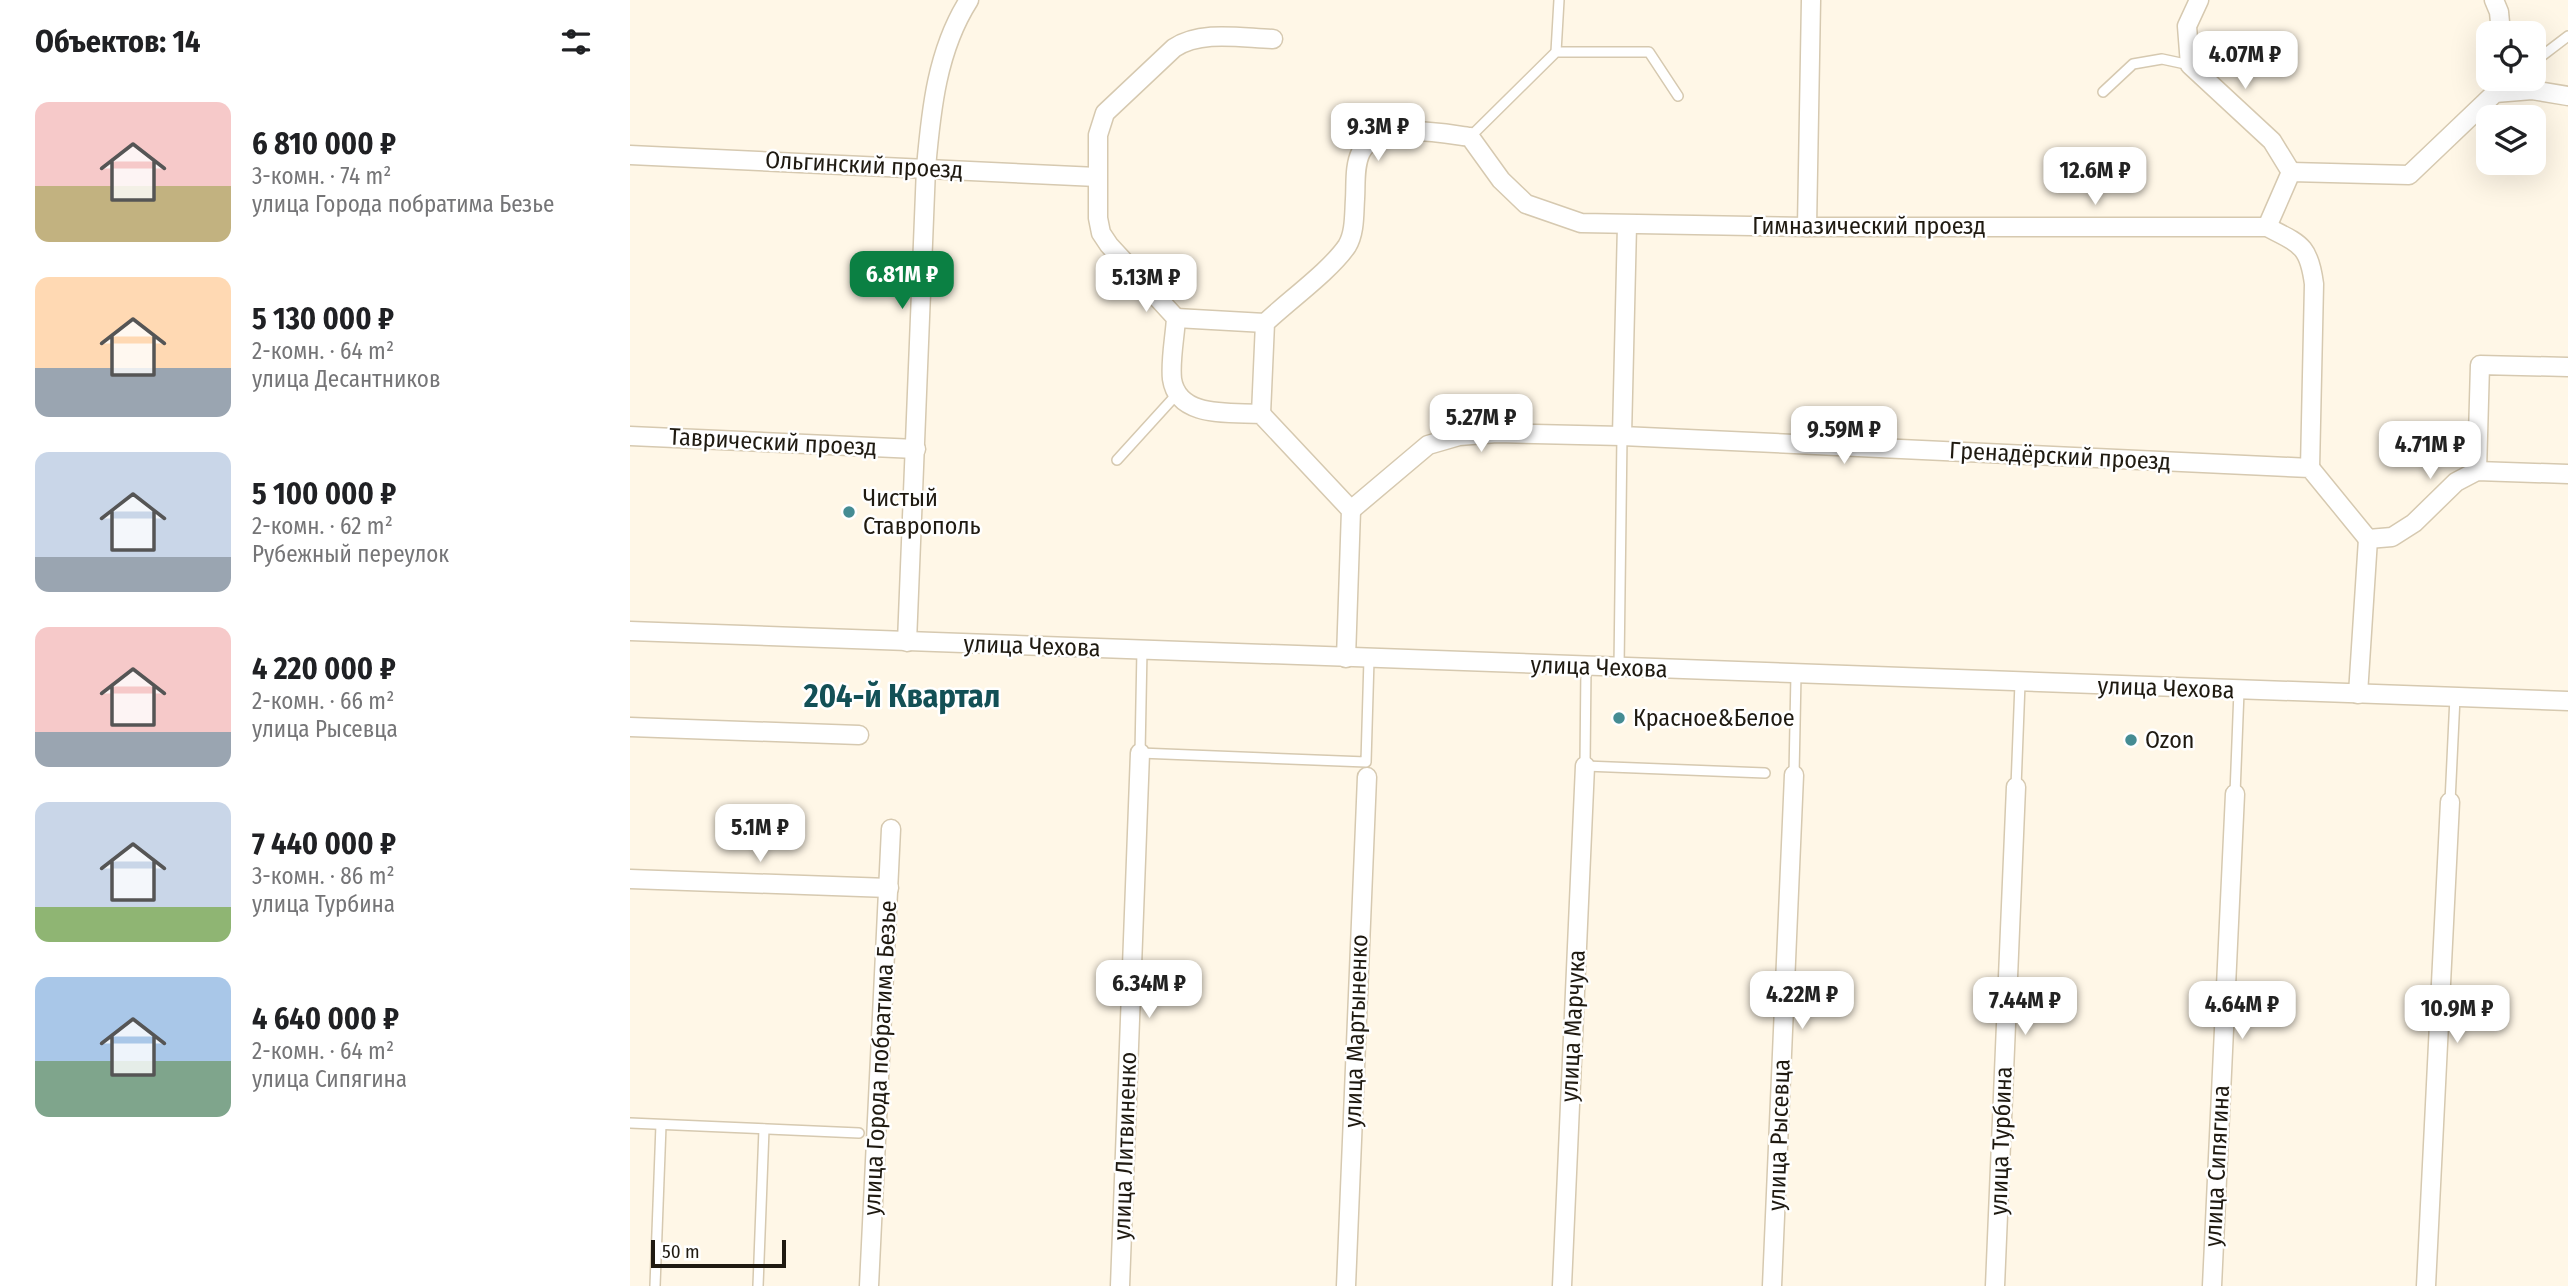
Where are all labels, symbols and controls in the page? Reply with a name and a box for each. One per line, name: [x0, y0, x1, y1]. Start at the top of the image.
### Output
map controls: [2476, 21, 2546, 175]
button: locate: [2476, 21, 2546, 91]
icon: filters: [557, 23, 595, 61]
text: Объектов: 14: [35, 24, 201, 60]
pin: 4.07M ₽: [2180, 32, 2310, 91]
text: 4.07M ₽: [2209, 40, 2281, 68]
pin: 9.3M ₽: [1321, 104, 1435, 163]
button: layers: [2476, 105, 2546, 175]
text: 9.3M ₽: [1347, 112, 1409, 140]
text: 6 810 000 ₽: [252, 126, 396, 162]
icon: home: [91, 130, 175, 214]
street label: Ольгинский проезд: [764, 146, 964, 184]
pin: 12.6M ₽: [2030, 148, 2160, 207]
text: 12.6M ₽: [2059, 156, 2131, 184]
text: 3-комн. · 74 m²: [252, 162, 391, 190]
text: улица Города побратима Безье: [252, 190, 554, 218]
street label: Гимназический проезд: [1752, 212, 1986, 240]
pin: 6.81M ₽: [837, 252, 967, 311]
pin: 5.13M ₽: [1081, 254, 1211, 314]
text: 6.81M ₽: [866, 260, 938, 288]
text: 5.13M ₽: [1112, 263, 1180, 291]
text: 5 130 000 ₽: [252, 301, 394, 337]
icon: home: [91, 305, 175, 389]
text: 2-комн. · 64 m²: [252, 337, 394, 365]
text: улица Десантников: [252, 365, 441, 393]
pin: 5.27M ₽: [1416, 394, 1546, 454]
text: 5.27M ₽: [1446, 403, 1516, 431]
pin: 9.59M ₽: [1779, 406, 1909, 466]
text: 9.59M ₽: [1807, 415, 1881, 443]
pin: 4.71M ₽: [2365, 421, 2495, 481]
street label: Таврический проезд: [668, 423, 878, 461]
text: 4.71M ₽: [2395, 430, 2465, 458]
street label: Гренадёрский проезд: [1949, 436, 2171, 476]
text: 5 100 000 ₽: [252, 476, 396, 512]
icon: home: [91, 480, 175, 564]
place label: Чистый Ставрополь: [863, 484, 981, 540]
marker: Чистый Ставрополь: [841, 504, 857, 520]
text: 2-комн. · 62 m²: [252, 512, 393, 540]
text: Рубежный переулок: [252, 540, 449, 568]
street label: улица Чехова: [963, 630, 1101, 662]
text: 4 220 000 ₽: [252, 651, 396, 687]
street label: улица Чехова: [1530, 651, 1668, 683]
icon: home: [91, 655, 175, 739]
street label: улица Чехова: [2097, 672, 2235, 704]
district label: 204-й Квартал: [803, 677, 1000, 715]
text: 2-комн. · 66 m²: [252, 687, 394, 715]
place label: Красное&Белое: [1633, 704, 1795, 732]
marker: Красное&Белое: [1611, 710, 1627, 726]
text: улица Рысевца: [252, 715, 398, 743]
place label: Ozon: [2145, 726, 2194, 754]
marker: Ozon: [2123, 732, 2139, 748]
pin: 5.1M ₽: [703, 804, 817, 864]
text: 5.1M ₽: [731, 813, 789, 841]
text: 7 440 000 ₽: [252, 826, 396, 862]
icon: home: [91, 830, 175, 914]
text: 3-комн. · 86 m²: [252, 862, 395, 890]
text: улица Турбина: [252, 890, 395, 918]
street label: улица Города побратима Безье: [858, 900, 902, 1216]
street label: улица Мартыненко: [1339, 934, 1373, 1128]
street label: улица Марчука: [1555, 949, 1591, 1103]
pin: 6.34M ₽: [1084, 960, 1214, 1020]
text: 6.34M ₽: [1112, 969, 1186, 997]
pin: 4.22M ₽: [1737, 972, 1867, 1031]
pin: 7.44M ₽: [1960, 978, 2090, 1037]
text: 4.22M ₽: [1766, 980, 1838, 1008]
pin: 4.64M ₽: [2177, 982, 2307, 1041]
text: 7.44M ₽: [1989, 986, 2061, 1014]
pin: 10.9M ₽: [2392, 986, 2522, 1045]
text: 4.64M ₽: [2205, 990, 2279, 1018]
text: 10.9M ₽: [2421, 994, 2493, 1022]
text: 4 640 000 ₽: [252, 1001, 399, 1037]
icon: home: [91, 1005, 175, 1089]
text: 2-комн. · 64 m²: [252, 1037, 394, 1065]
street label: улица Литвиненко: [1108, 1051, 1142, 1241]
street label: улица Рысевца: [1762, 1059, 1796, 1211]
text: улица Сипягина: [252, 1065, 407, 1093]
street label: улица Турбина: [1984, 1066, 2018, 1216]
street label: улица Сипягина: [2199, 1084, 2235, 1248]
scale bar: [651, 1237, 786, 1269]
text: 50 m: [662, 1240, 700, 1263]

